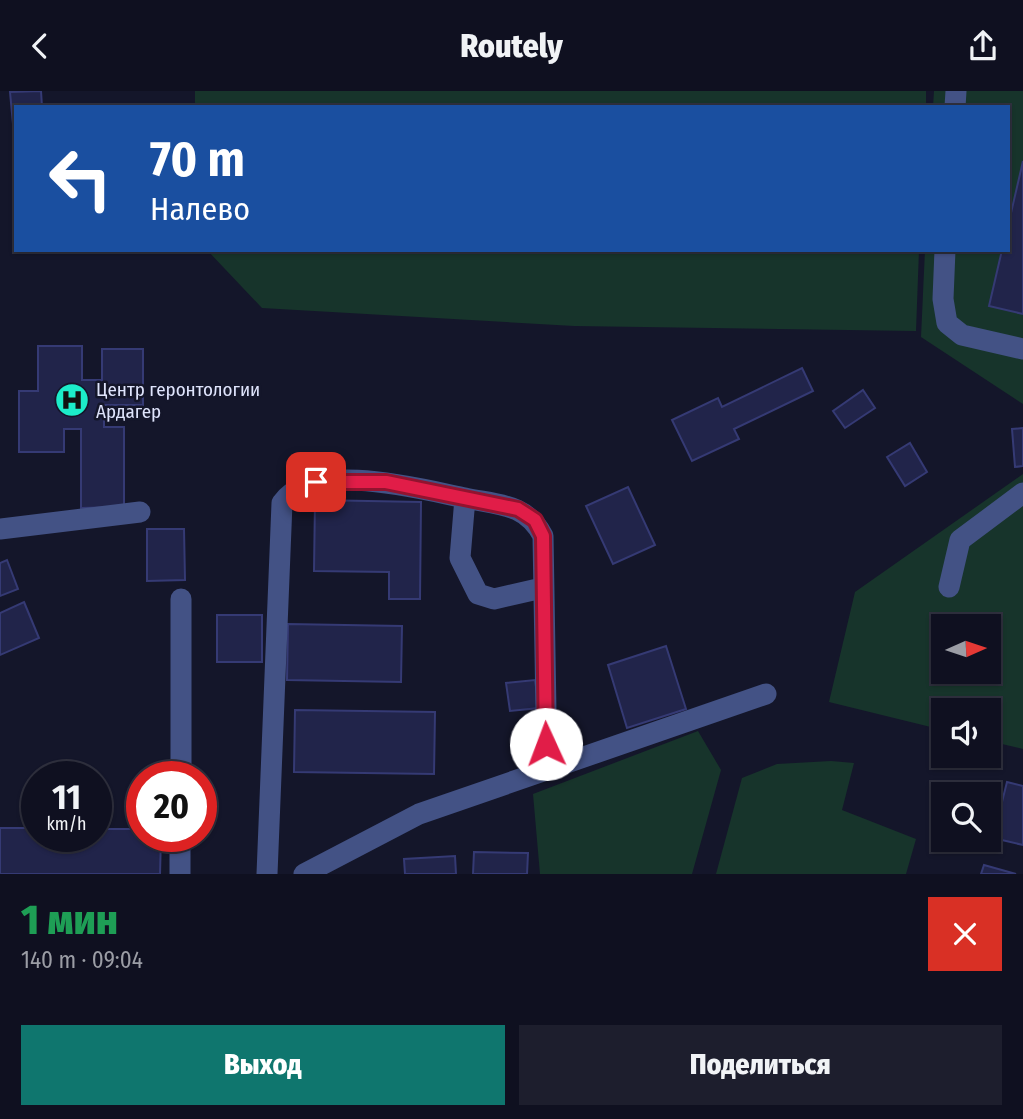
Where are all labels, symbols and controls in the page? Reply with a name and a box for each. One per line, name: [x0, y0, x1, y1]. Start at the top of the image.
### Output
icon: back: [21, 27, 59, 65]
text: Routely: [460, 27, 563, 65]
icon: share: [964, 27, 1002, 65]
text: 70 m: [150, 130, 245, 189]
icon: left: [35, 133, 126, 224]
text: Налево: [150, 190, 250, 228]
place label: Центр геронтологии Ардагер: [96, 378, 260, 423]
hospital icon: Центр геронтологии Ардагер: [53, 381, 91, 419]
pin: [286, 452, 346, 512]
icon: arrive: [297, 463, 335, 501]
north arrow: [931, 614, 1001, 684]
map controls: [931, 614, 1001, 852]
button: sound: [931, 698, 1001, 768]
position arrow: [509, 707, 583, 781]
speed limit sign: 20: [126, 761, 217, 852]
text: 11: [52, 776, 81, 818]
button: search: [931, 782, 1001, 852]
text: km/h: [46, 813, 87, 835]
text: 1 мин: [21, 895, 118, 945]
button: close: [928, 897, 1002, 971]
text: 140 m · 09:04: [21, 946, 143, 974]
button: Выход: [21, 1025, 505, 1105]
button: Поделиться: [519, 1025, 1002, 1105]

